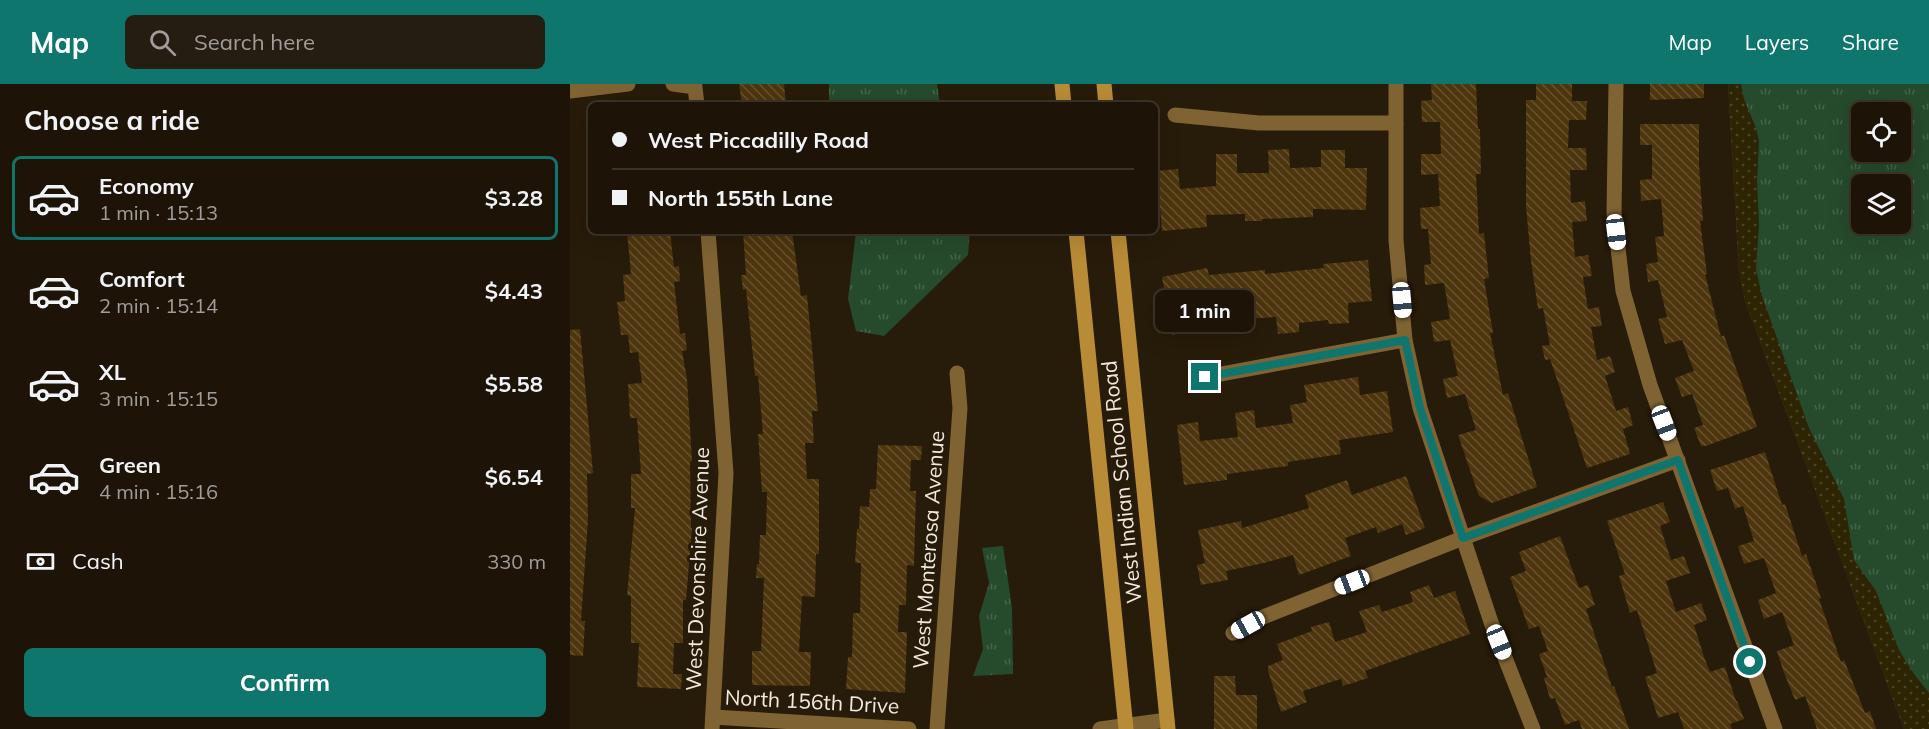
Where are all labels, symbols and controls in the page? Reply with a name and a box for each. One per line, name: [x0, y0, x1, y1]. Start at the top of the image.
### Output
search box: [125, 15, 545, 69]
text: Map: [30, 25, 89, 60]
icon: search: [146, 26, 179, 59]
text: Search here: [194, 28, 315, 56]
text: Map: [1669, 29, 1712, 55]
text: Layers: [1745, 29, 1809, 55]
text: Share: [1842, 29, 1899, 55]
map controls: [1851, 102, 1911, 234]
button: locate: [1851, 102, 1911, 162]
text: Choose a ride: [24, 103, 200, 137]
text: West Piccadilly Road: [648, 126, 869, 154]
icon: car: [27, 171, 81, 225]
text: Economy: [99, 172, 194, 200]
button: layers: [1851, 174, 1911, 234]
text: $3.28: [485, 184, 543, 212]
text: North 155th Lane: [648, 184, 833, 212]
text: 1 min · 15:13: [99, 200, 218, 225]
car: [1605, 213, 1627, 251]
icon: car: [27, 264, 81, 318]
text: Comfort: [99, 265, 185, 293]
text: $4.43: [485, 277, 543, 305]
car: [1391, 281, 1413, 319]
callout: 1 min: [1156, 290, 1254, 332]
text: 2 min · 15:14: [99, 293, 218, 318]
text: 1 min: [1178, 298, 1231, 323]
icon: car: [27, 357, 81, 411]
text: XL: [99, 358, 126, 386]
street label: West Indian School Road: [1095, 359, 1147, 605]
route end: [1191, 363, 1218, 390]
text: $5.58: [485, 370, 543, 398]
text: 3 min · 15:15: [99, 386, 218, 411]
car: [1649, 403, 1679, 443]
street label: West Monterosa Avenue: [907, 430, 949, 670]
street label: West Devonshire Avenue: [680, 446, 714, 691]
icon: car: [27, 450, 81, 504]
text: Green: [99, 451, 161, 479]
text: $6.54: [485, 463, 543, 491]
text: 4 min · 15:16: [99, 479, 218, 504]
icon: cash: [24, 545, 57, 578]
text: Cash: [72, 547, 124, 575]
text: 330 m: [487, 549, 546, 574]
car: [1332, 567, 1372, 597]
car: [1228, 608, 1268, 642]
car: [1484, 622, 1514, 662]
button: Confirm: [24, 648, 546, 717]
route start: [1736, 648, 1763, 675]
street label: North 156th Drive: [724, 683, 900, 719]

